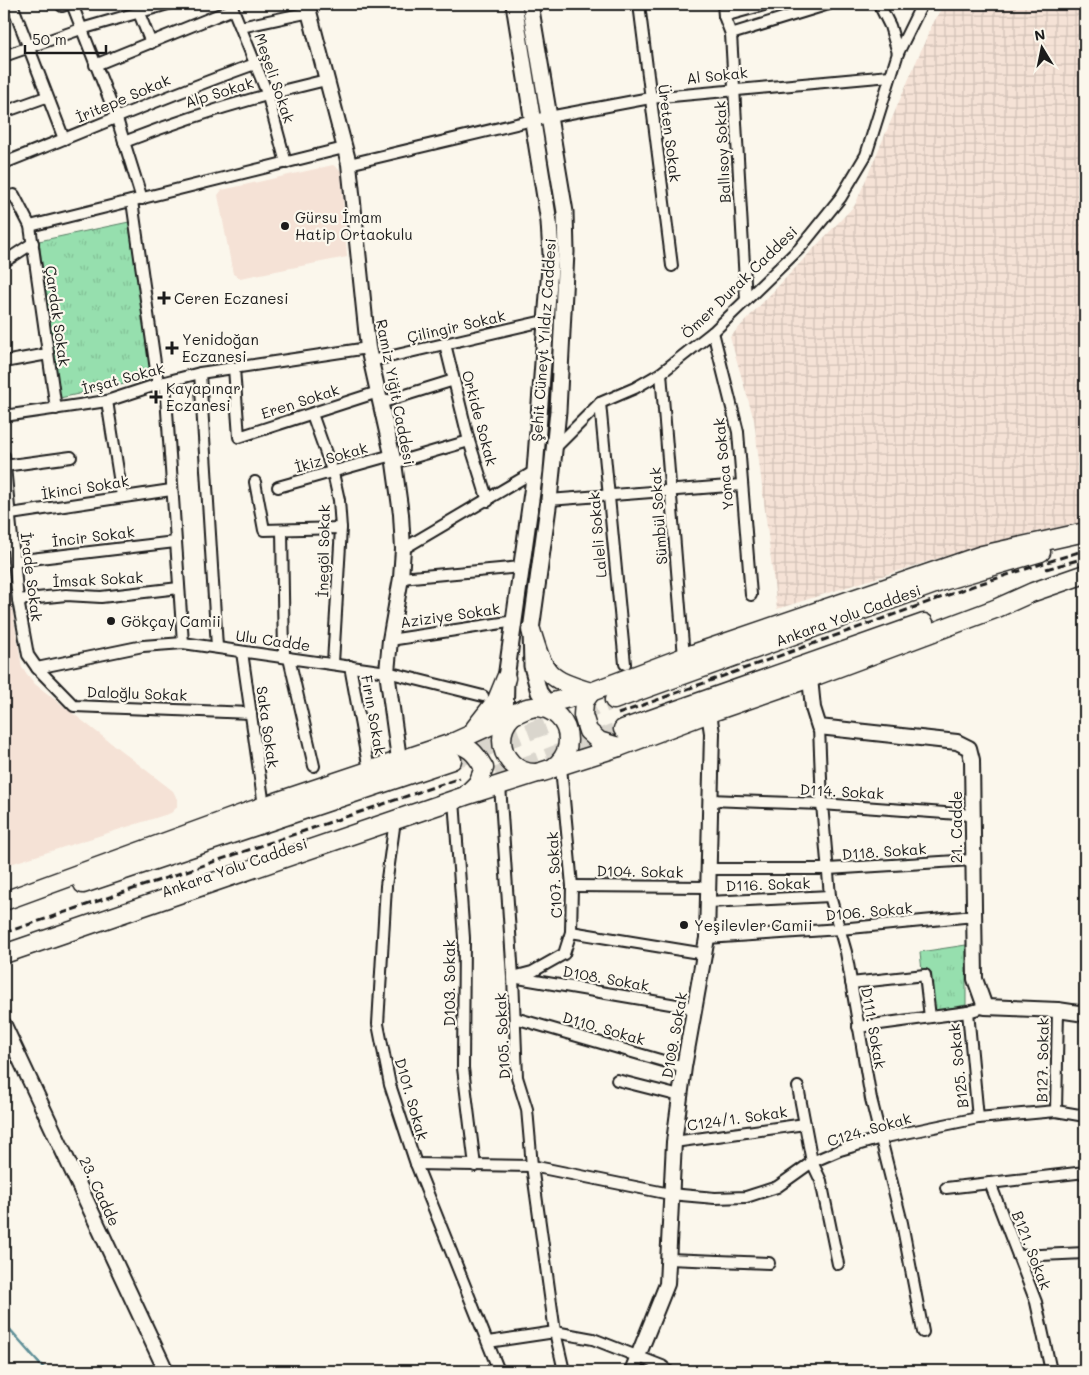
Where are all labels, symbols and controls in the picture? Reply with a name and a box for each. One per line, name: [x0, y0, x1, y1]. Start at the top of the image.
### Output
scale bar: [25, 22, 106, 54]
north arrow: [1016, 22, 1066, 72]
text: N: [1033, 24, 1047, 45]
text: 50 m: [32, 29, 67, 49]
street label: Meşeli Sokak: [250, 30, 300, 126]
street label: Al Sokak: [685, 62, 749, 88]
street label: İritepe Sokak: [73, 69, 173, 127]
street label: Alp Sokak: [182, 72, 256, 112]
street label: Üreten Sokak: [654, 83, 686, 183]
street label: Ballısoy Sokak: [709, 100, 735, 204]
place label: Gürsu İmam Hatip Ortaokulu: [295, 207, 413, 244]
marker: Gürsu İmam Hatip Ortaokulu: [279, 220, 291, 232]
street label: Ömer Durak Caddesi: [677, 221, 801, 343]
street label: Şehit Cüneyt Yıldız Caddesi: [526, 238, 560, 442]
street label: Çardak Sokak: [41, 264, 75, 368]
place label: Ceren Eczanesi: [174, 288, 289, 308]
marker: Ceren Eczanesi: [158, 292, 170, 304]
street label: Çilingir Sokak: [405, 305, 507, 347]
street label: Ramiz Yiğit Caddesi: [372, 317, 420, 467]
place label: Yenidoğan Eczanesi: [182, 329, 259, 366]
marker: Yenidoğan Eczanesi: [166, 342, 178, 354]
street label: İrşat Sokak: [79, 357, 167, 399]
street label: Orkide Sokak: [458, 368, 502, 468]
place label: Kayapınar Eczanesi: [166, 378, 241, 415]
street label: Eren Sokak: [258, 379, 342, 423]
marker: Kayapınar Eczanesi: [150, 391, 162, 403]
street label: Yonca Sokak: [708, 417, 738, 511]
street label: İkiz Sokak: [292, 437, 370, 477]
street label: Sümbül Sokak: [645, 467, 671, 565]
street label: İkinci Sokak: [40, 470, 130, 504]
street label: Laleli Sokak: [583, 491, 611, 579]
street label: İnegöl Sokak: [312, 504, 334, 598]
street label: İncir Sokak: [50, 521, 136, 551]
street label: İrade Sokak: [17, 531, 47, 623]
street label: İmsak Sokak: [52, 567, 144, 591]
street label: Ankara Yolu Caddesi: [773, 579, 923, 651]
street label: Aziziye Sokak: [399, 598, 501, 632]
place label: Gökçay Camii: [121, 611, 221, 631]
marker: Gökçay Camii: [105, 615, 117, 627]
street label: Ulu Cadde: [234, 625, 312, 655]
street label: Fırın Sokak: [357, 673, 391, 757]
street label: Daloğlu Sokak: [86, 681, 188, 705]
street label: Saka Sokak: [252, 685, 284, 769]
street label: D114. Sokak: [799, 779, 885, 803]
street label: 21. Cadde: [946, 791, 966, 863]
street label: C107. Sokak: [542, 831, 566, 919]
street label: Ankara Yolu Caddesi: [158, 833, 310, 901]
street label: D118. Sokak: [841, 838, 927, 864]
street label: D104. Sokak: [596, 860, 684, 882]
street label: D116. Sokak: [725, 873, 811, 895]
street label: D106. Sokak: [825, 897, 913, 925]
place label: Yeşilevler Camii: [694, 915, 813, 935]
marker: Yeşilevler Camii: [678, 919, 690, 931]
street label: D103. Sokak: [439, 940, 459, 1026]
street label: D108. Sokak: [561, 961, 651, 995]
street label: D111. Sokak: [857, 986, 891, 1070]
street label: D109. Sokak: [657, 990, 691, 1080]
street label: D105. Sokak: [490, 992, 514, 1080]
street label: D110. Sokak: [560, 1007, 648, 1049]
street label: B127. Sokak: [1031, 1018, 1053, 1102]
street label: B125. Sokak: [944, 1023, 972, 1109]
street label: D101. Sokak: [391, 1055, 433, 1143]
street label: C124/1. Sokak: [686, 1101, 788, 1135]
street label: C124. Sokak: [825, 1107, 913, 1151]
street label: 23. Cadde: [75, 1153, 125, 1229]
street label: B121. Sokak: [1008, 1208, 1056, 1292]

